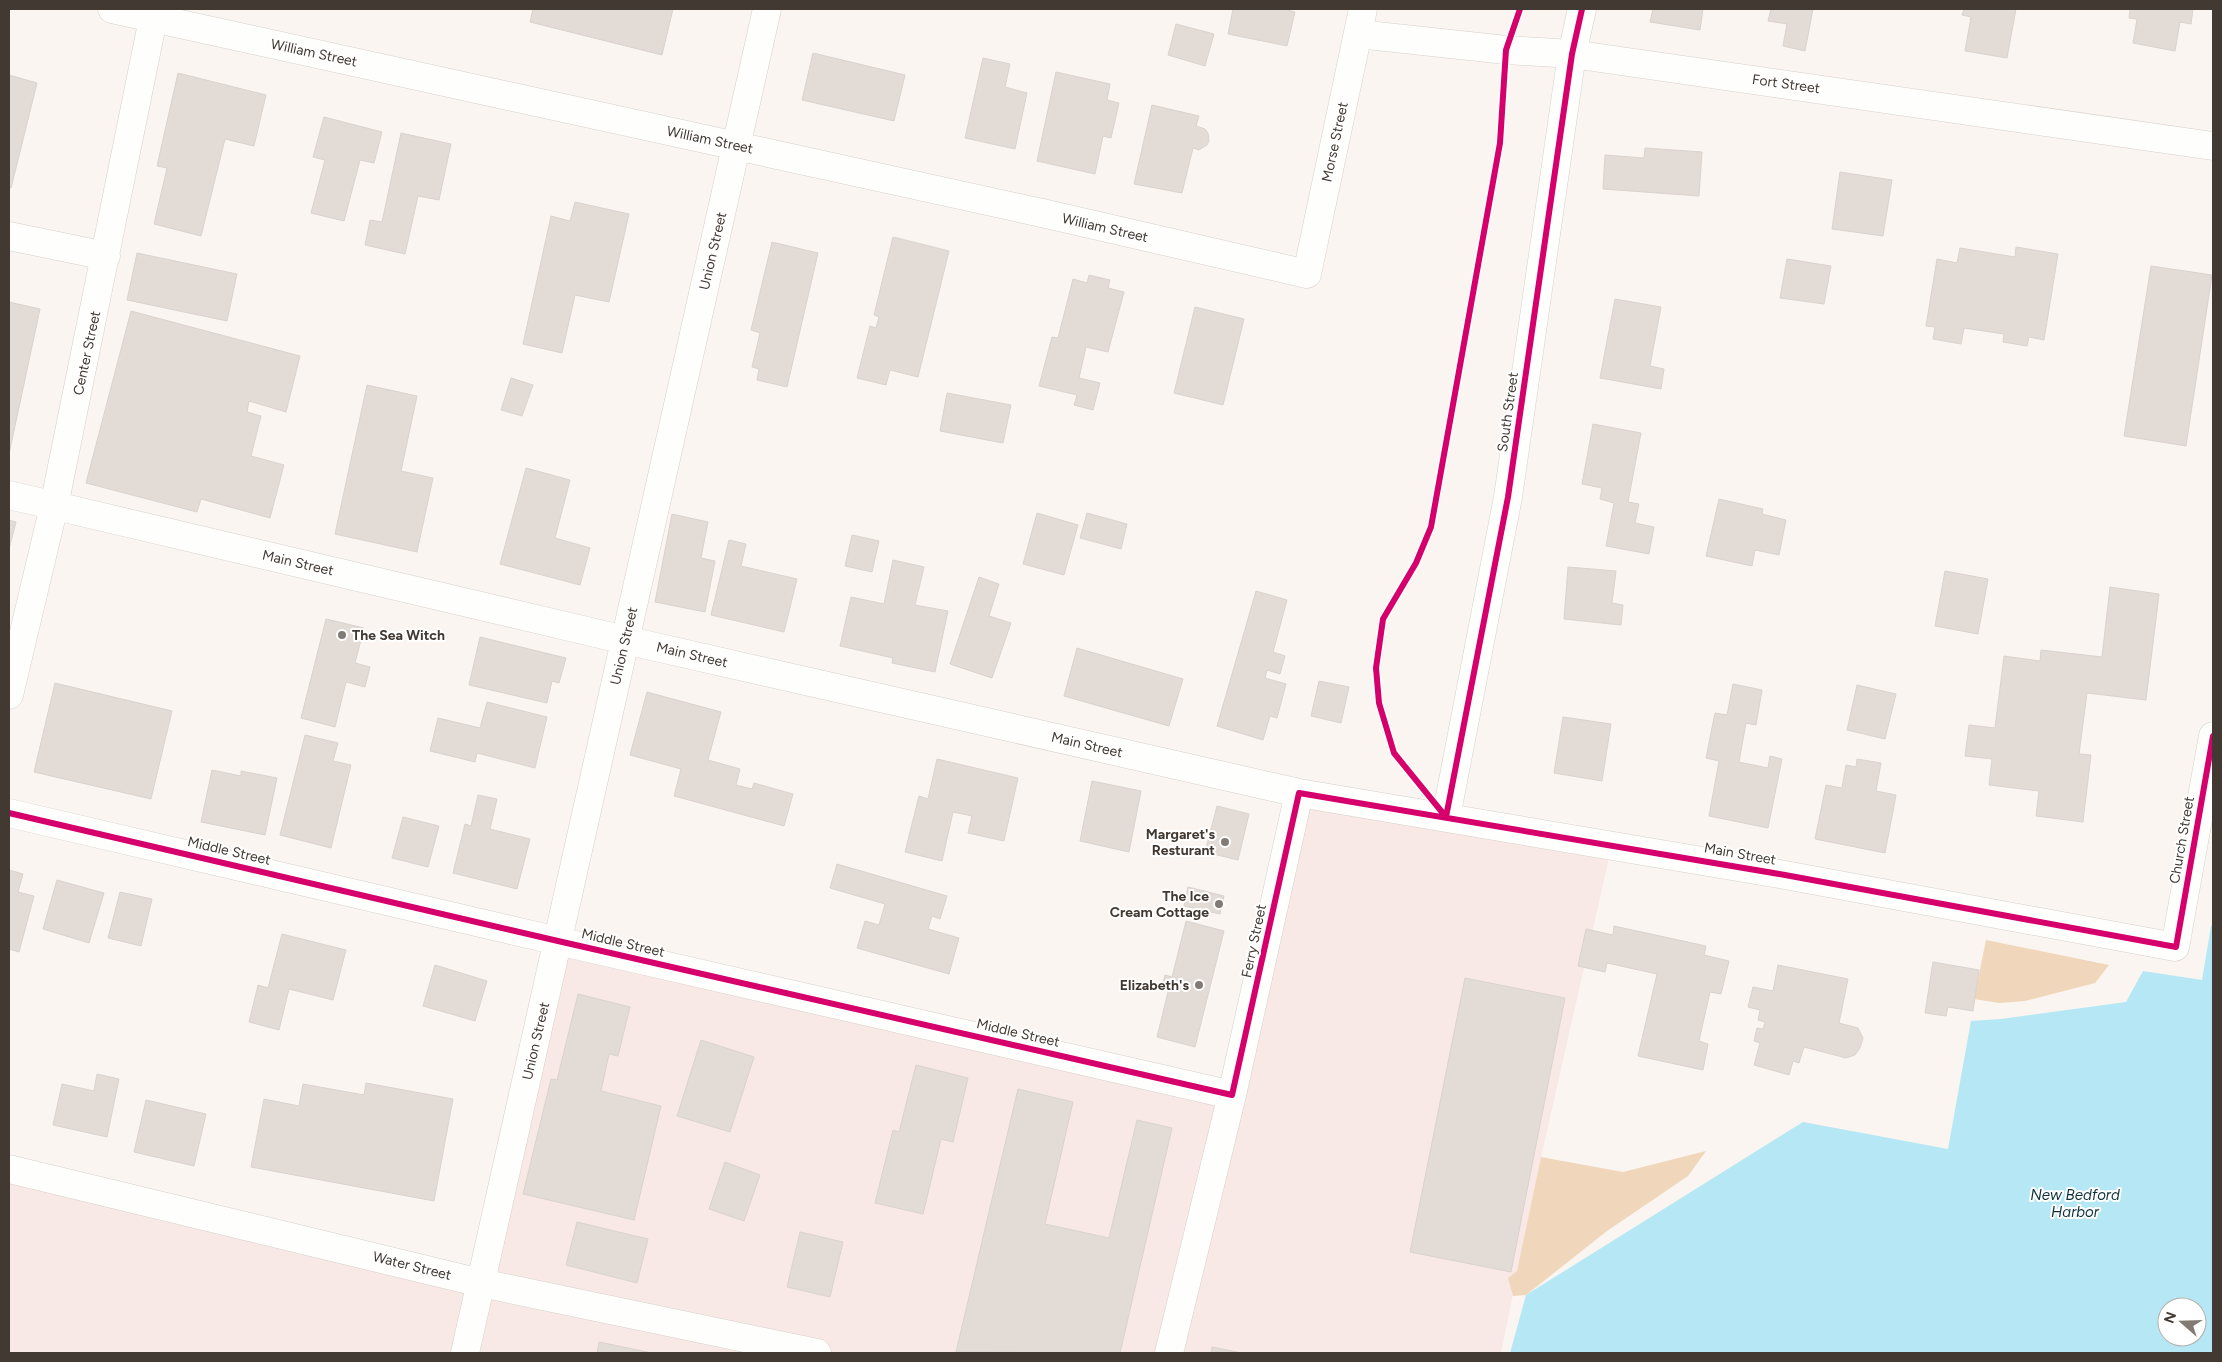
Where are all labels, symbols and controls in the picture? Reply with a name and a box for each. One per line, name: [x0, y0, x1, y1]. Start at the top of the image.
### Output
street label: William Street: [269, 36, 359, 70]
street label: Fort Street: [1751, 71, 1821, 97]
street label: Morse Street: [1318, 100, 1352, 184]
street label: William Street: [665, 123, 755, 157]
street label: Union Street: [696, 210, 730, 292]
street label: William Street: [1060, 210, 1150, 246]
street label: Center Street: [70, 309, 104, 397]
street label: South Street: [1494, 371, 1522, 453]
street label: Main Street: [261, 547, 335, 579]
street label: Union Street: [607, 605, 641, 687]
place label: The Sea Witch: [352, 627, 445, 644]
marker: The Sea Witch: [336, 629, 348, 641]
street label: Main Street: [655, 639, 729, 671]
street label: Main Street: [1050, 729, 1124, 761]
street label: Church Street: [2166, 795, 2198, 885]
place label: Margaret's Resturant: [1146, 826, 1215, 859]
street label: Middle Street: [186, 833, 272, 869]
marker: Margaret's Resturant: [1219, 836, 1231, 848]
street label: Main Street: [1703, 839, 1777, 869]
place label: The Ice Cream Cottage: [1110, 888, 1209, 921]
marker: The Ice Cream Cottage: [1213, 898, 1225, 910]
street label: Ferry Street: [1238, 903, 1270, 979]
street label: Middle Street: [580, 925, 666, 961]
place label: Elizabeth's: [1120, 977, 1189, 994]
marker: Elizabeth's: [1193, 979, 1205, 991]
street label: Union Street: [519, 1000, 553, 1082]
street label: Middle Street: [975, 1015, 1061, 1051]
water label: New Bedford Harbor: [2030, 1186, 2120, 1221]
street label: Water Street: [371, 1248, 453, 1284]
north arrow: [2157, 1297, 2207, 1347]
text: N: [2160, 1310, 2180, 1326]

